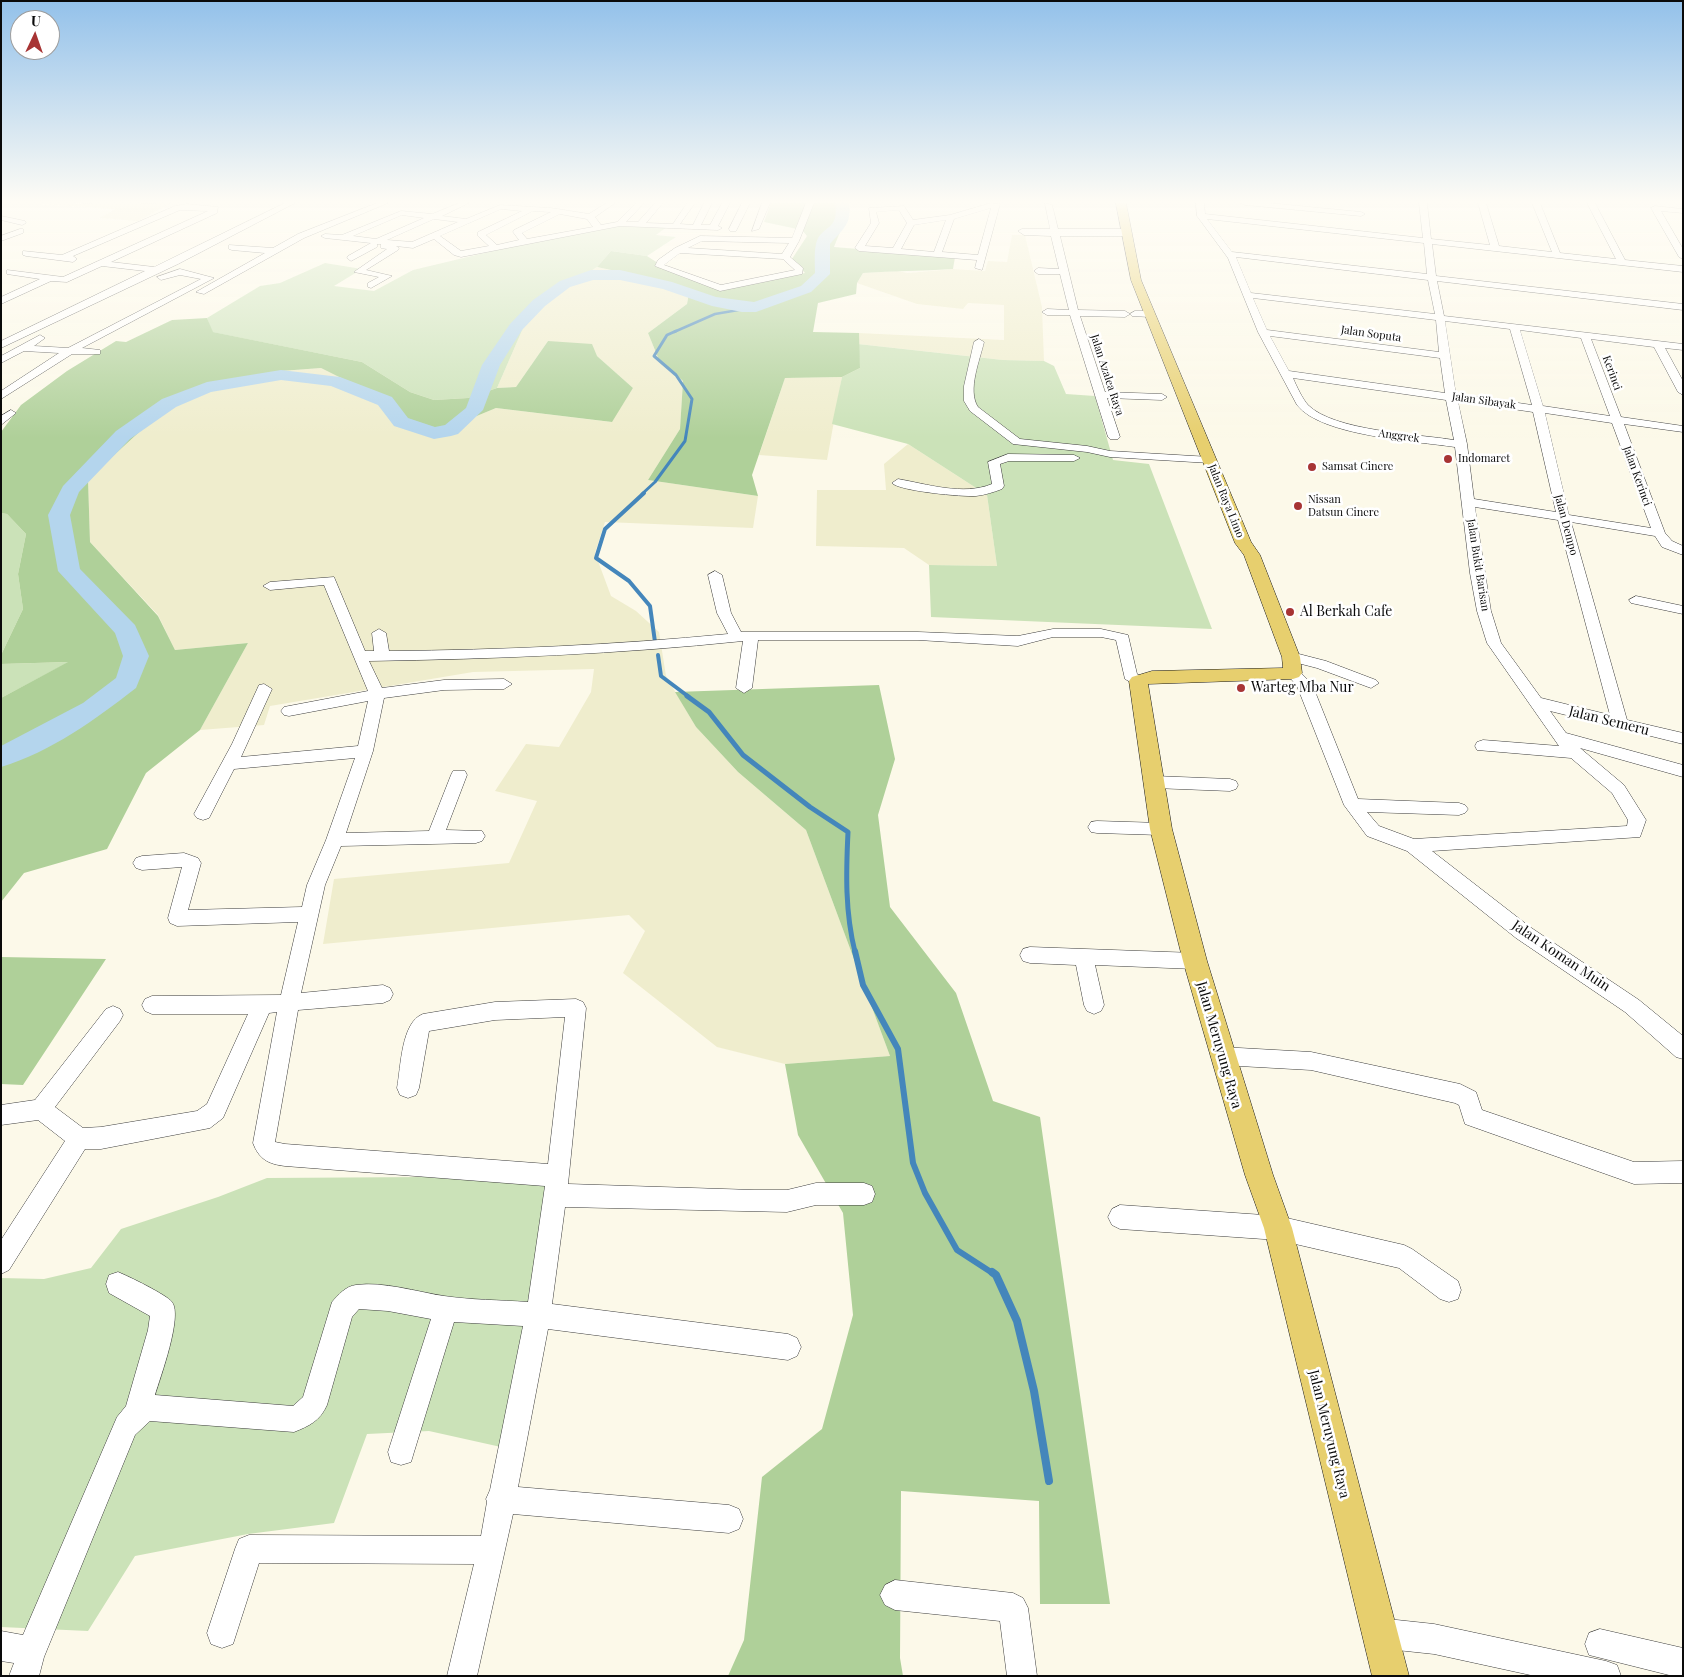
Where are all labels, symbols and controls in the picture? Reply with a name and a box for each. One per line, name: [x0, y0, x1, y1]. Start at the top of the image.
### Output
north arrow: [10, 10, 60, 60]
text: U: [30, 11, 41, 30]
street label: Jalan Soputa: [1340, 323, 1402, 345]
street label: Jalan Azalea Raya: [1088, 333, 1126, 417]
street label: Kerinci: [1600, 354, 1624, 392]
street label: Jalan Sibayak: [1451, 390, 1517, 412]
street label: Anggrek: [1378, 427, 1420, 445]
street label: Jalan Kerinci: [1620, 444, 1654, 508]
place label: Indomaret: [1458, 452, 1510, 466]
marker: Indomaret: [1442, 453, 1454, 465]
place label: Samsat Cinere: [1322, 460, 1393, 474]
marker: Samsat Cinere: [1306, 461, 1318, 473]
street label: Jalan Raya Limo: [1205, 462, 1247, 540]
place label: Nissan Datsun Cinere: [1308, 493, 1379, 519]
street label: Jalan Dempo: [1552, 493, 1580, 557]
marker: Nissan Datsun Cinere: [1292, 500, 1304, 512]
street label: Jalan Bukit Barisan: [1464, 518, 1492, 612]
place label: Al Berkah Cafe: [1300, 604, 1392, 620]
marker: Al Berkah Cafe: [1284, 606, 1296, 618]
place label: Warteg Mba Nur: [1251, 680, 1354, 696]
marker: Warteg Mba Nur: [1235, 682, 1247, 694]
street label: Jalan Semeru: [1567, 703, 1651, 739]
street label: Jalan Koman Muin: [1509, 917, 1613, 995]
street label: Jalan Meruyung Raya: [1193, 979, 1245, 1111]
street label: Jalan Meruyung Raya: [1305, 1368, 1353, 1500]

